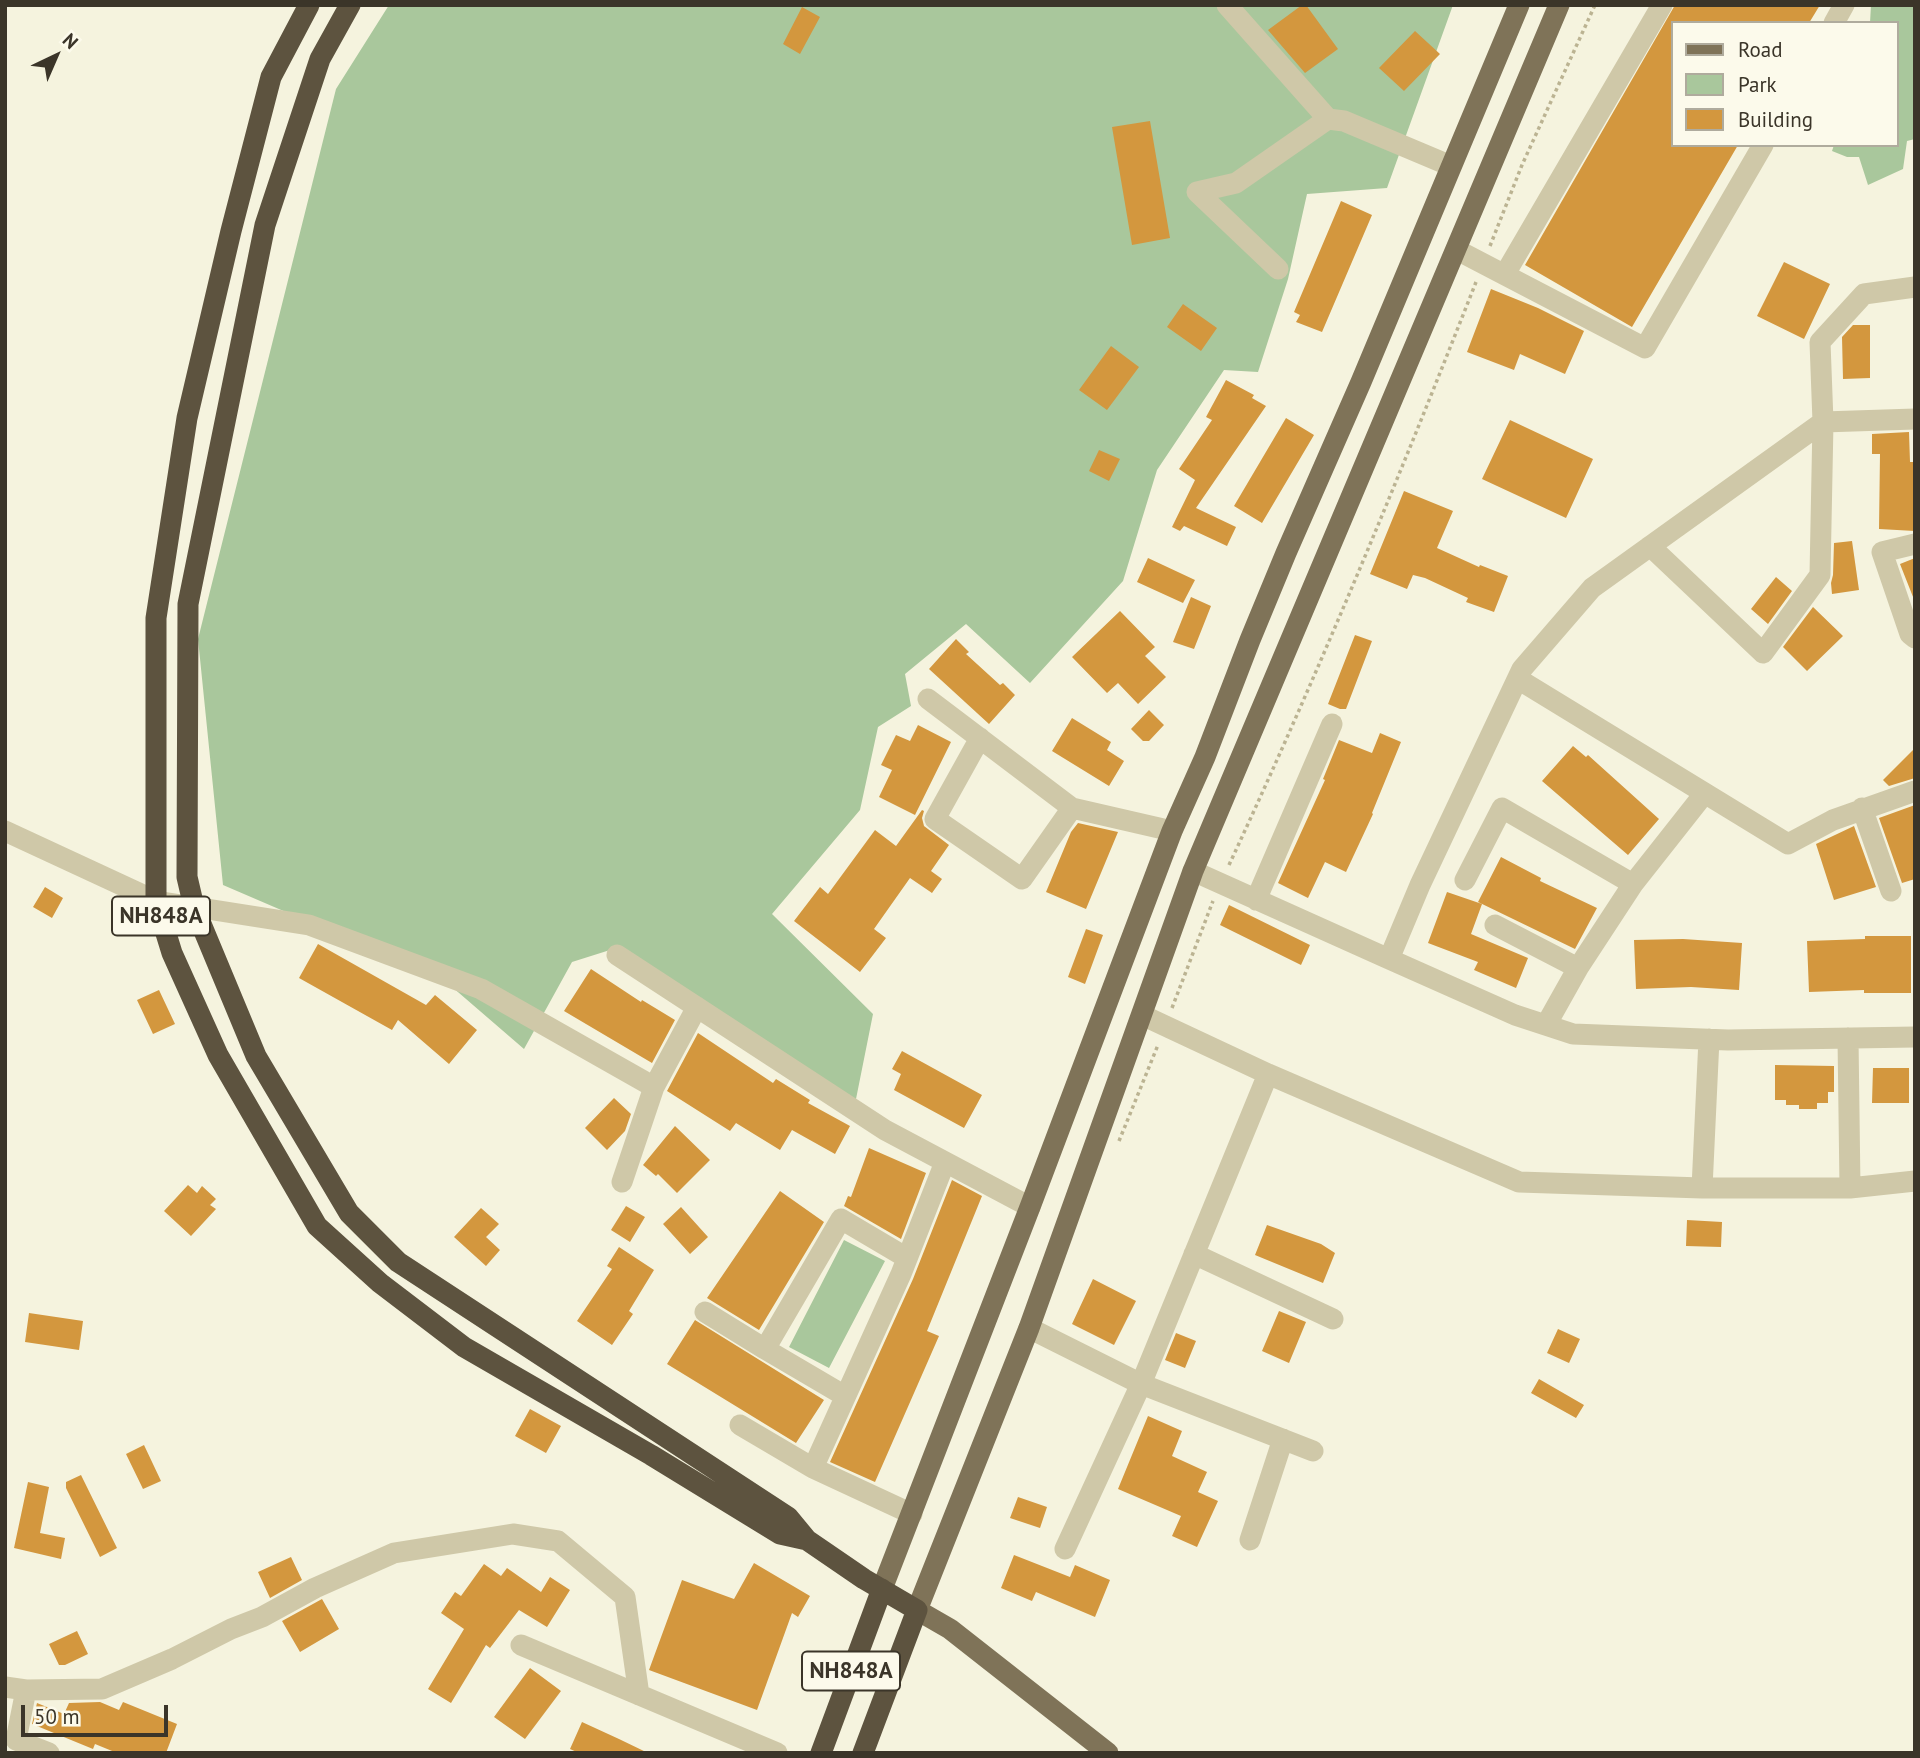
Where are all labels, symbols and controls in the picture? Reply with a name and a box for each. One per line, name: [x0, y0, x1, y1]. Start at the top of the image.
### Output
north arrow: [21, 21, 91, 91]
legend: [1672, 21, 1899, 147]
text: N: [58, 28, 83, 54]
text: Road: [1738, 36, 1782, 63]
text: Park: [1738, 71, 1777, 98]
text: Building: [1738, 106, 1813, 133]
road number: NH848A: [112, 897, 210, 936]
road number: NH848A: [802, 1652, 900, 1690]
scale bar: [24, 1692, 172, 1736]
text: 50 m: [34, 1703, 80, 1730]

